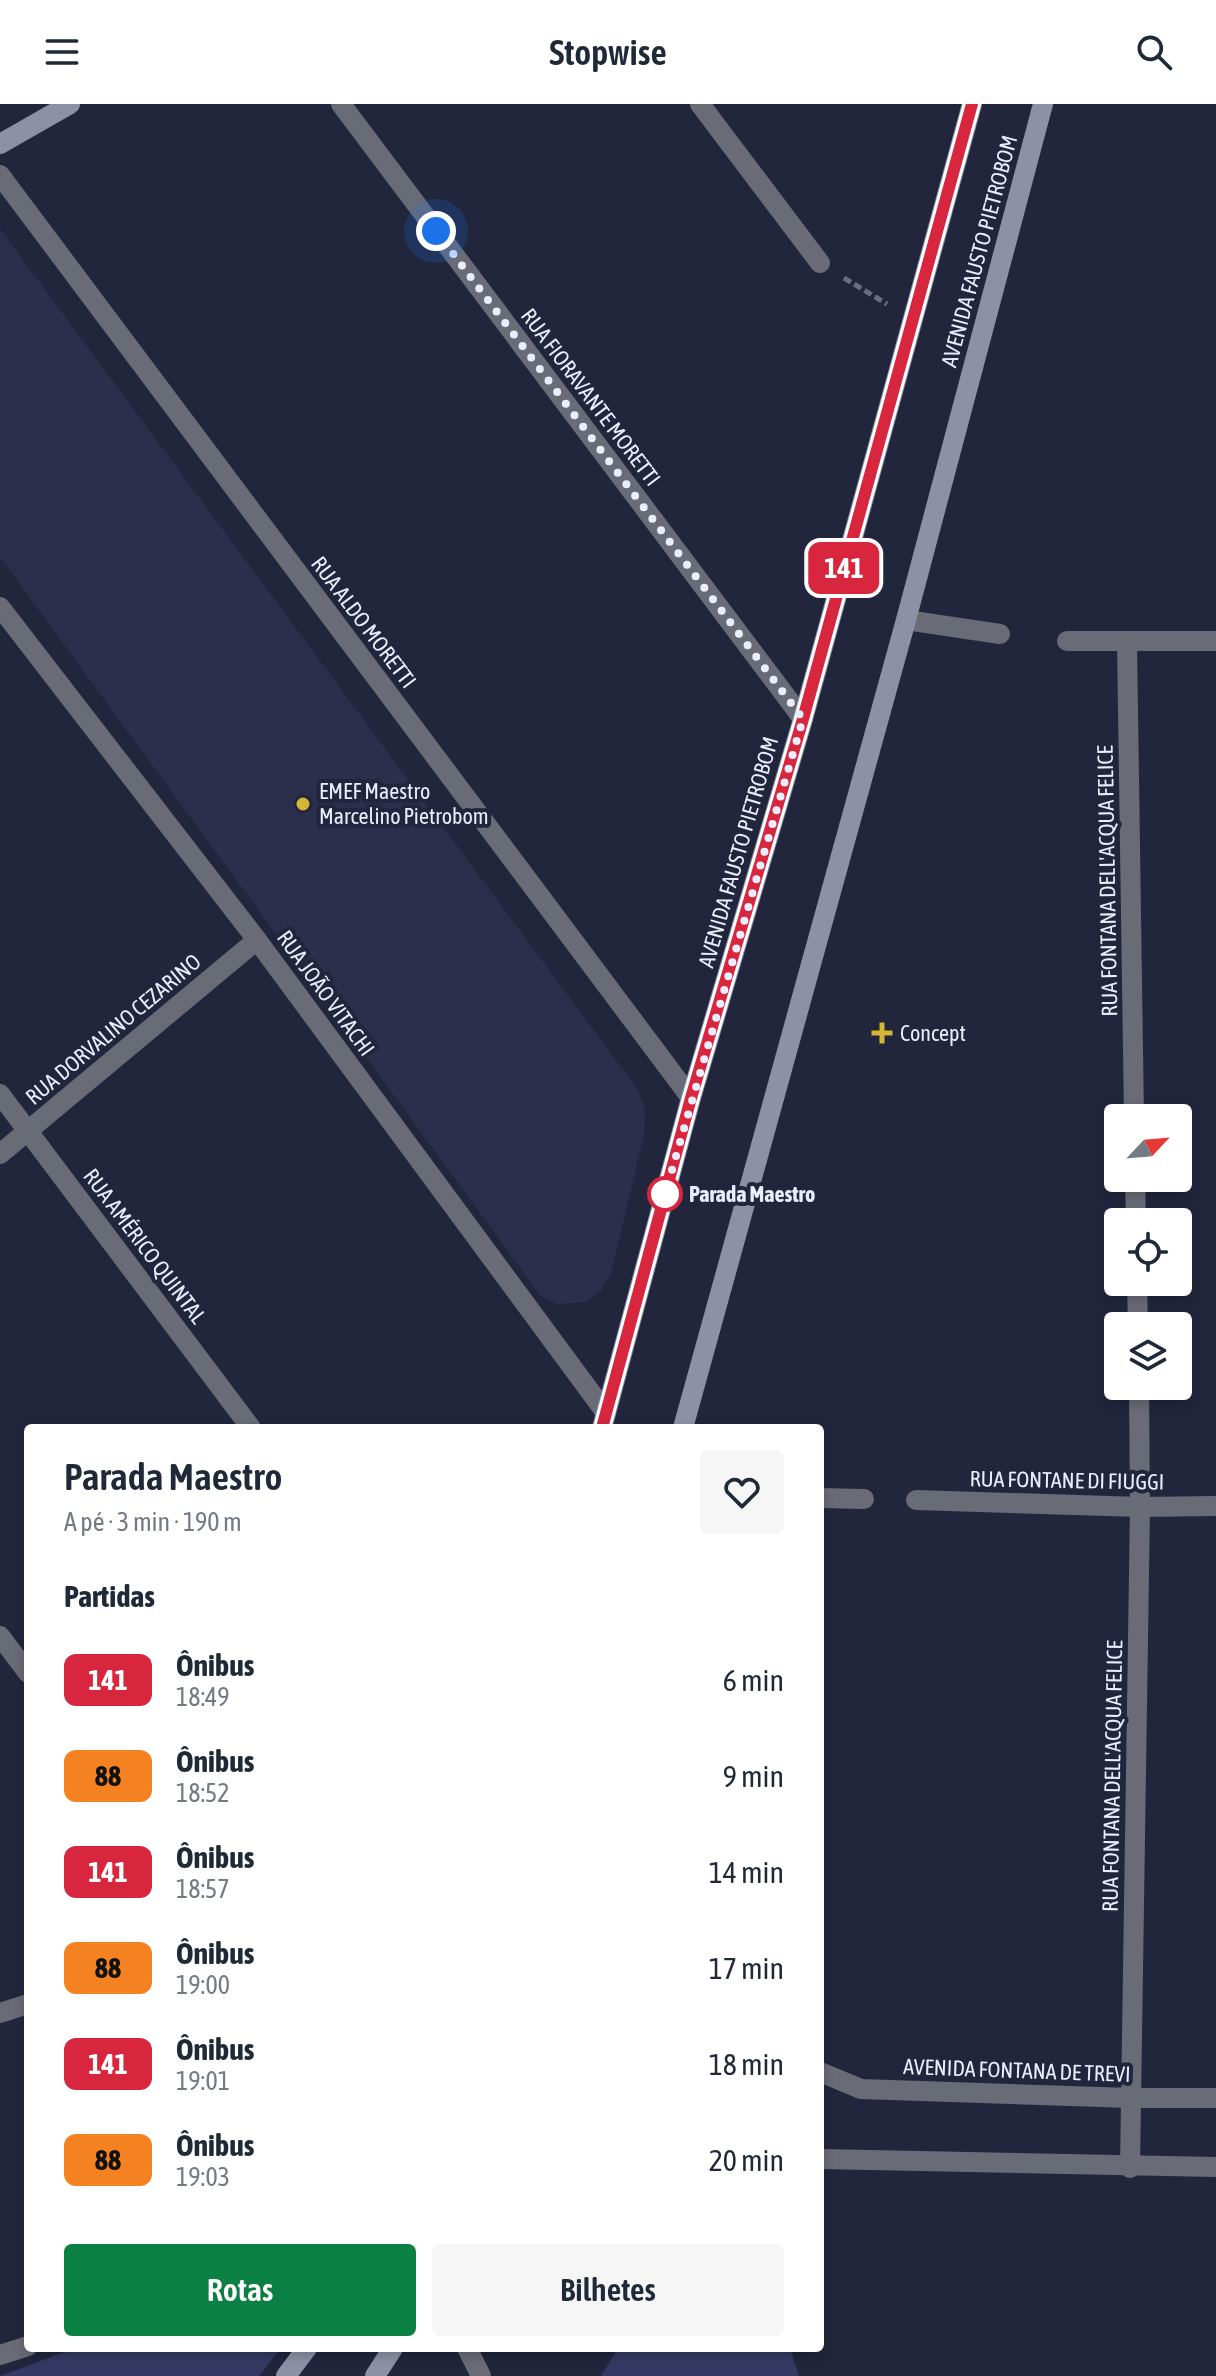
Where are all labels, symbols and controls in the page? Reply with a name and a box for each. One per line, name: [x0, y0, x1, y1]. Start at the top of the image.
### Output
icon: menu: [40, 30, 84, 74]
icon: search: [1132, 30, 1176, 74]
text: Stopwise: [549, 31, 667, 73]
street label: AVENIDA FAUSTO PIETROBOM: [936, 132, 1022, 370]
your location: [416, 211, 456, 251]
street label: RUA FIORAVANTE MORETTI: [516, 303, 666, 491]
line badge: 141: [798, 542, 890, 594]
street label: RUA ALDO MORETTI: [306, 551, 422, 693]
text: 141: [824, 552, 864, 584]
street label: AVENIDA FAUSTO PIETROBOM: [693, 734, 783, 970]
street label: RUA FONTANA DELL'ACQUA FELICE: [1092, 744, 1122, 1017]
place label: EMEF Maestro Marcelino Pietrobom: [319, 778, 489, 829]
marker: EMEF Maestro Marcelino Pietrobom: [294, 795, 312, 813]
street label: RUA JOÃO VITACHI: [272, 925, 380, 1061]
street label: RUA DORVALINO CEZARINO: [20, 948, 206, 1110]
place label: Concept: [900, 1020, 966, 1046]
marker: Concept: [871, 1022, 893, 1044]
north arrow: [1104, 1104, 1192, 1192]
map controls: [1104, 1104, 1192, 1400]
street label: RUA AMÉRICO QUINTAL: [78, 1163, 212, 1329]
marker: Parada Maestro: [648, 1177, 682, 1211]
place label: Parada Maestro: [689, 1181, 815, 1207]
button: locate: [1104, 1208, 1192, 1296]
button: layers: [1104, 1312, 1192, 1400]
button: heart: [700, 1450, 784, 1534]
text: Parada Maestro: [64, 1455, 282, 1498]
street label: RUA FONTANE DI FIUGGI: [969, 1465, 1165, 1495]
text: A pé · 3 min · 190 m: [64, 1507, 242, 1537]
text: Partidas: [64, 1579, 155, 1613]
street label: RUA FONTANA DELL'ACQUA FELICE: [1097, 1639, 1127, 1912]
text: Ônibus: [176, 1648, 254, 1682]
text: 6 min: [723, 1663, 784, 1697]
text: 141: [88, 1664, 128, 1696]
text: 18:49: [176, 1682, 230, 1712]
text: Ônibus: [176, 1744, 254, 1778]
text: 9 min: [723, 1759, 784, 1793]
text: 88: [95, 1760, 121, 1792]
text: 18:52: [176, 1778, 230, 1808]
text: Ônibus: [176, 1840, 254, 1874]
text: 14 min: [709, 1855, 784, 1889]
text: 141: [88, 1856, 128, 1888]
text: 18:57: [176, 1874, 230, 1904]
text: Ônibus: [176, 1936, 254, 1970]
text: 17 min: [709, 1951, 784, 1985]
text: 88: [95, 1952, 121, 1984]
text: 19:00: [176, 1970, 230, 2000]
text: Ônibus: [176, 2032, 254, 2066]
text: 18 min: [709, 2047, 784, 2081]
text: 141: [88, 2048, 128, 2080]
street label: AVENIDA FONTANA DE TREVI: [903, 2053, 1131, 2087]
text: 19:01: [176, 2066, 230, 2096]
text: Ônibus: [176, 2128, 254, 2162]
text: 20 min: [709, 2143, 784, 2177]
text: 88: [95, 2144, 121, 2176]
text: 19:03: [176, 2162, 230, 2192]
button: Rotas: [64, 2244, 416, 2336]
button: Bilhetes: [432, 2244, 784, 2336]

